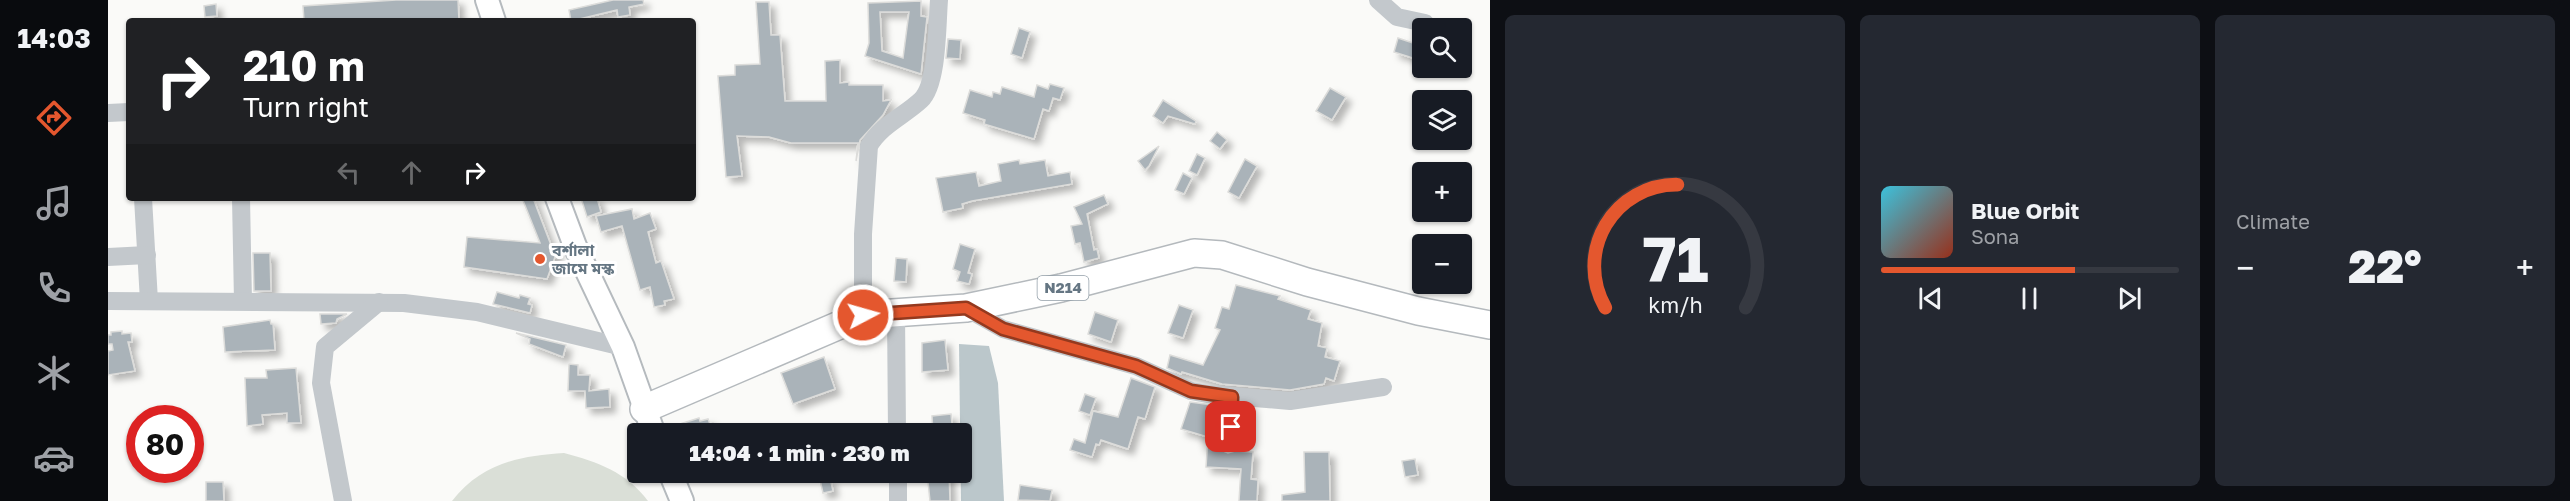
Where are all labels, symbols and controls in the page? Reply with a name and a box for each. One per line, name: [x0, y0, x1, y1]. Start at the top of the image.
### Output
map controls: [1412, 18, 1472, 294]
button: search: [1412, 18, 1472, 78]
text: 14:03: [17, 22, 91, 54]
text: 210 m: [243, 40, 365, 90]
icon: right: [144, 42, 222, 120]
button: layers: [1412, 90, 1472, 150]
text: Turn right: [243, 91, 369, 123]
icon: directions: [33, 97, 75, 139]
icon: left: [332, 156, 365, 189]
icon: ahead: [395, 156, 428, 189]
icon: right: [458, 156, 491, 189]
button: +: [1412, 162, 1472, 222]
icon: music: [33, 182, 75, 224]
text: Blue Orbit: [1971, 197, 2079, 224]
text: Climate: [2236, 209, 2310, 233]
text: 71: [1642, 221, 1708, 296]
text: Sona: [1971, 224, 2019, 248]
button: −: [1412, 234, 1472, 294]
text: 22°: [2348, 239, 2422, 293]
place label: বর্শালা জামে মস্ক: [551, 240, 615, 278]
text: −: [2236, 248, 2254, 287]
text: +: [2516, 248, 2534, 287]
marker: বর্শালা জামে মস্ক: [533, 252, 547, 266]
icon: phone: [33, 267, 75, 309]
road number: N214: [1038, 276, 1088, 300]
icon: previous: [1914, 282, 1947, 315]
icon: pause: [2013, 282, 2046, 315]
icon: next: [2113, 282, 2146, 315]
position arrow: [831, 283, 895, 347]
text: km/h: [1648, 292, 1702, 318]
icon: climate: [33, 352, 75, 394]
pin: [1205, 401, 1256, 452]
speed limit sign: 80: [126, 405, 204, 483]
icon: arrive: [1214, 410, 1247, 443]
icon: car: [33, 437, 75, 479]
text: 14:04 · 1 min · 230 m: [689, 439, 910, 466]

